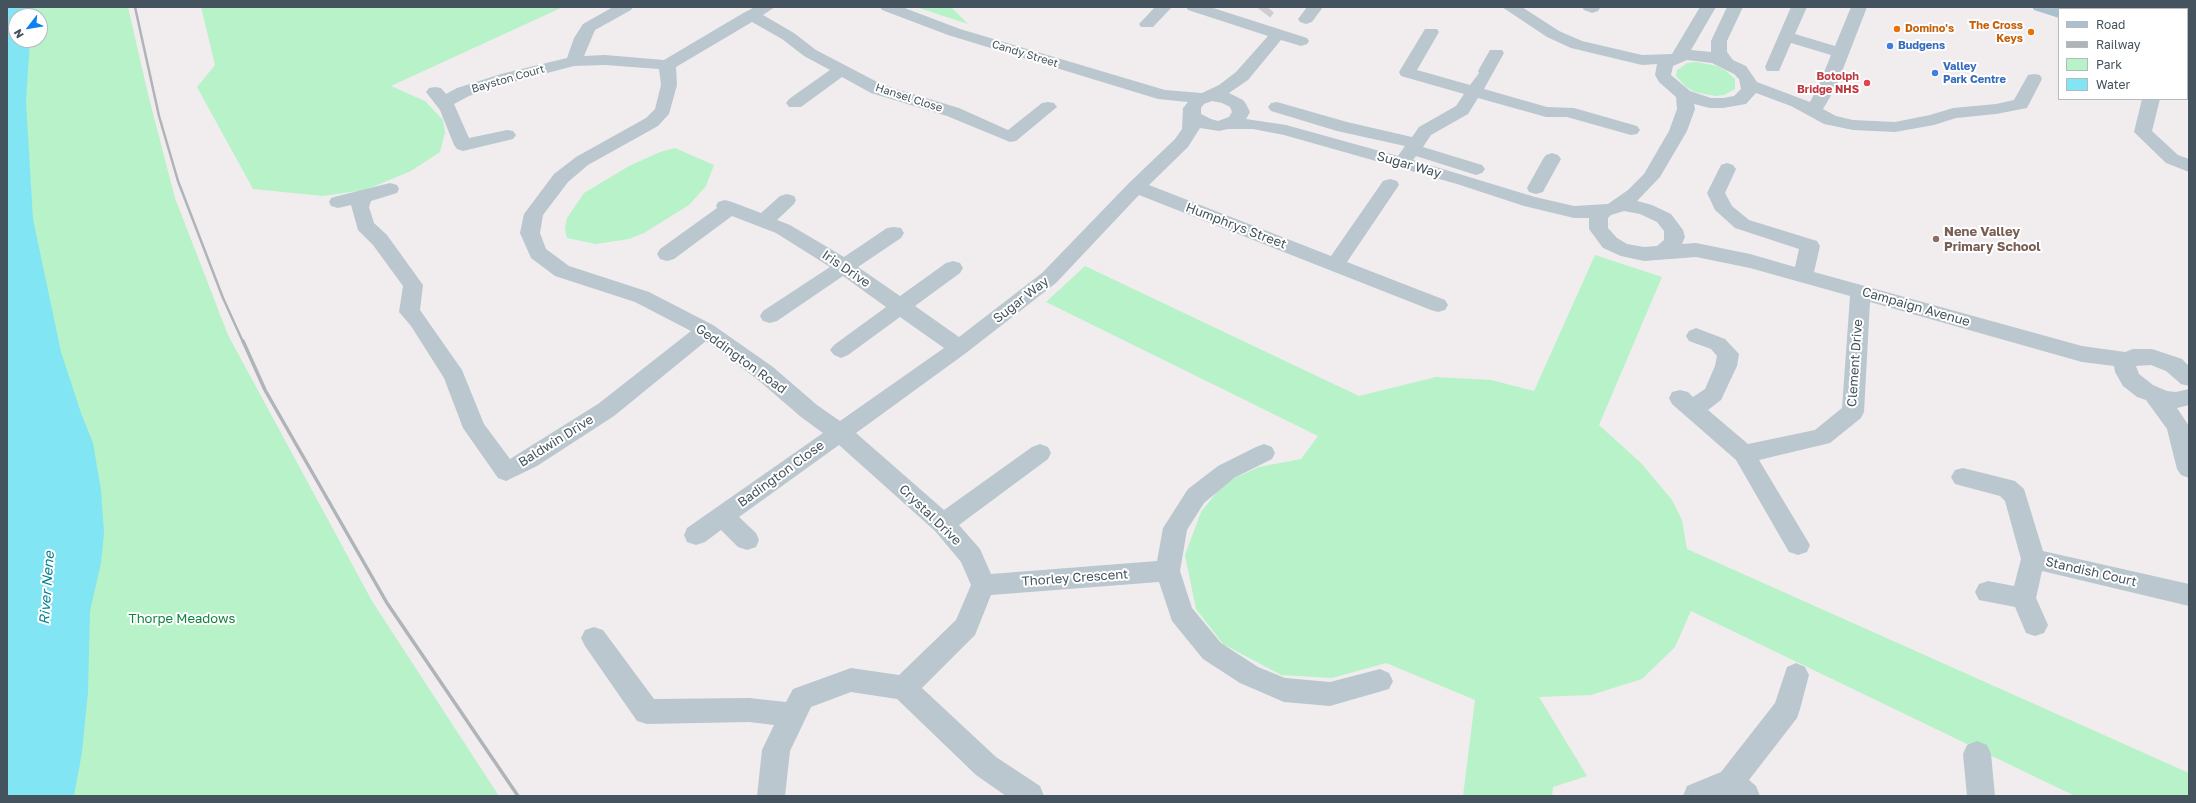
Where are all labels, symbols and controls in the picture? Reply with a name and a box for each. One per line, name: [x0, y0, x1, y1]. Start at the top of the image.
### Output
north arrow: [8, 8, 48, 48]
legend: [2058, 8, 2188, 100]
text: Road: [2096, 17, 2125, 32]
place label: The Cross Keys: [1969, 19, 2023, 45]
place label: Domino's: [1905, 22, 1954, 36]
marker: Domino's: [1892, 24, 1902, 34]
text: N: [10, 27, 26, 41]
marker: The Cross Keys: [2026, 27, 2036, 37]
text: Railway: [2096, 37, 2141, 52]
street label: Candy Street: [990, 38, 1060, 70]
place label: Budgens: [1898, 39, 1945, 53]
marker: Budgens: [1885, 41, 1895, 51]
text: Park: [2096, 57, 2122, 72]
place label: Valley Park Centre: [1943, 60, 2006, 86]
street label: Bayston Court: [470, 62, 546, 96]
marker: Valley Park Centre: [1930, 68, 1940, 78]
place label: Botolph Bridge NHS: [1797, 70, 1859, 96]
text: Water: [2096, 77, 2130, 92]
marker: Botolph Bridge NHS: [1862, 78, 1872, 88]
street label: Hansel Close: [874, 81, 944, 115]
street label: Sugar Way: [1375, 148, 1443, 182]
street label: Humphrys Street: [1183, 200, 1289, 252]
place label: Nene Valley Primary School: [1944, 224, 2041, 255]
marker: Nene Valley Primary School: [1931, 234, 1941, 244]
street label: Iris Drive: [819, 247, 873, 291]
street label: Sugar Way: [990, 273, 1052, 327]
street label: Campaign Avenue: [1860, 284, 1972, 330]
street label: Clement Drive: [1844, 319, 1866, 407]
street label: Geddington Road: [693, 321, 789, 397]
street label: Baldwin Drive: [516, 412, 596, 470]
street label: Badington Close: [735, 437, 827, 511]
street label: Crystal Drive: [896, 481, 964, 549]
water label: River Nene: [36, 551, 58, 625]
street label: Standish Court: [2044, 554, 2138, 590]
street label: Thorley Crescent: [1021, 566, 1129, 590]
park label: Thorpe Meadows: [129, 611, 235, 627]

